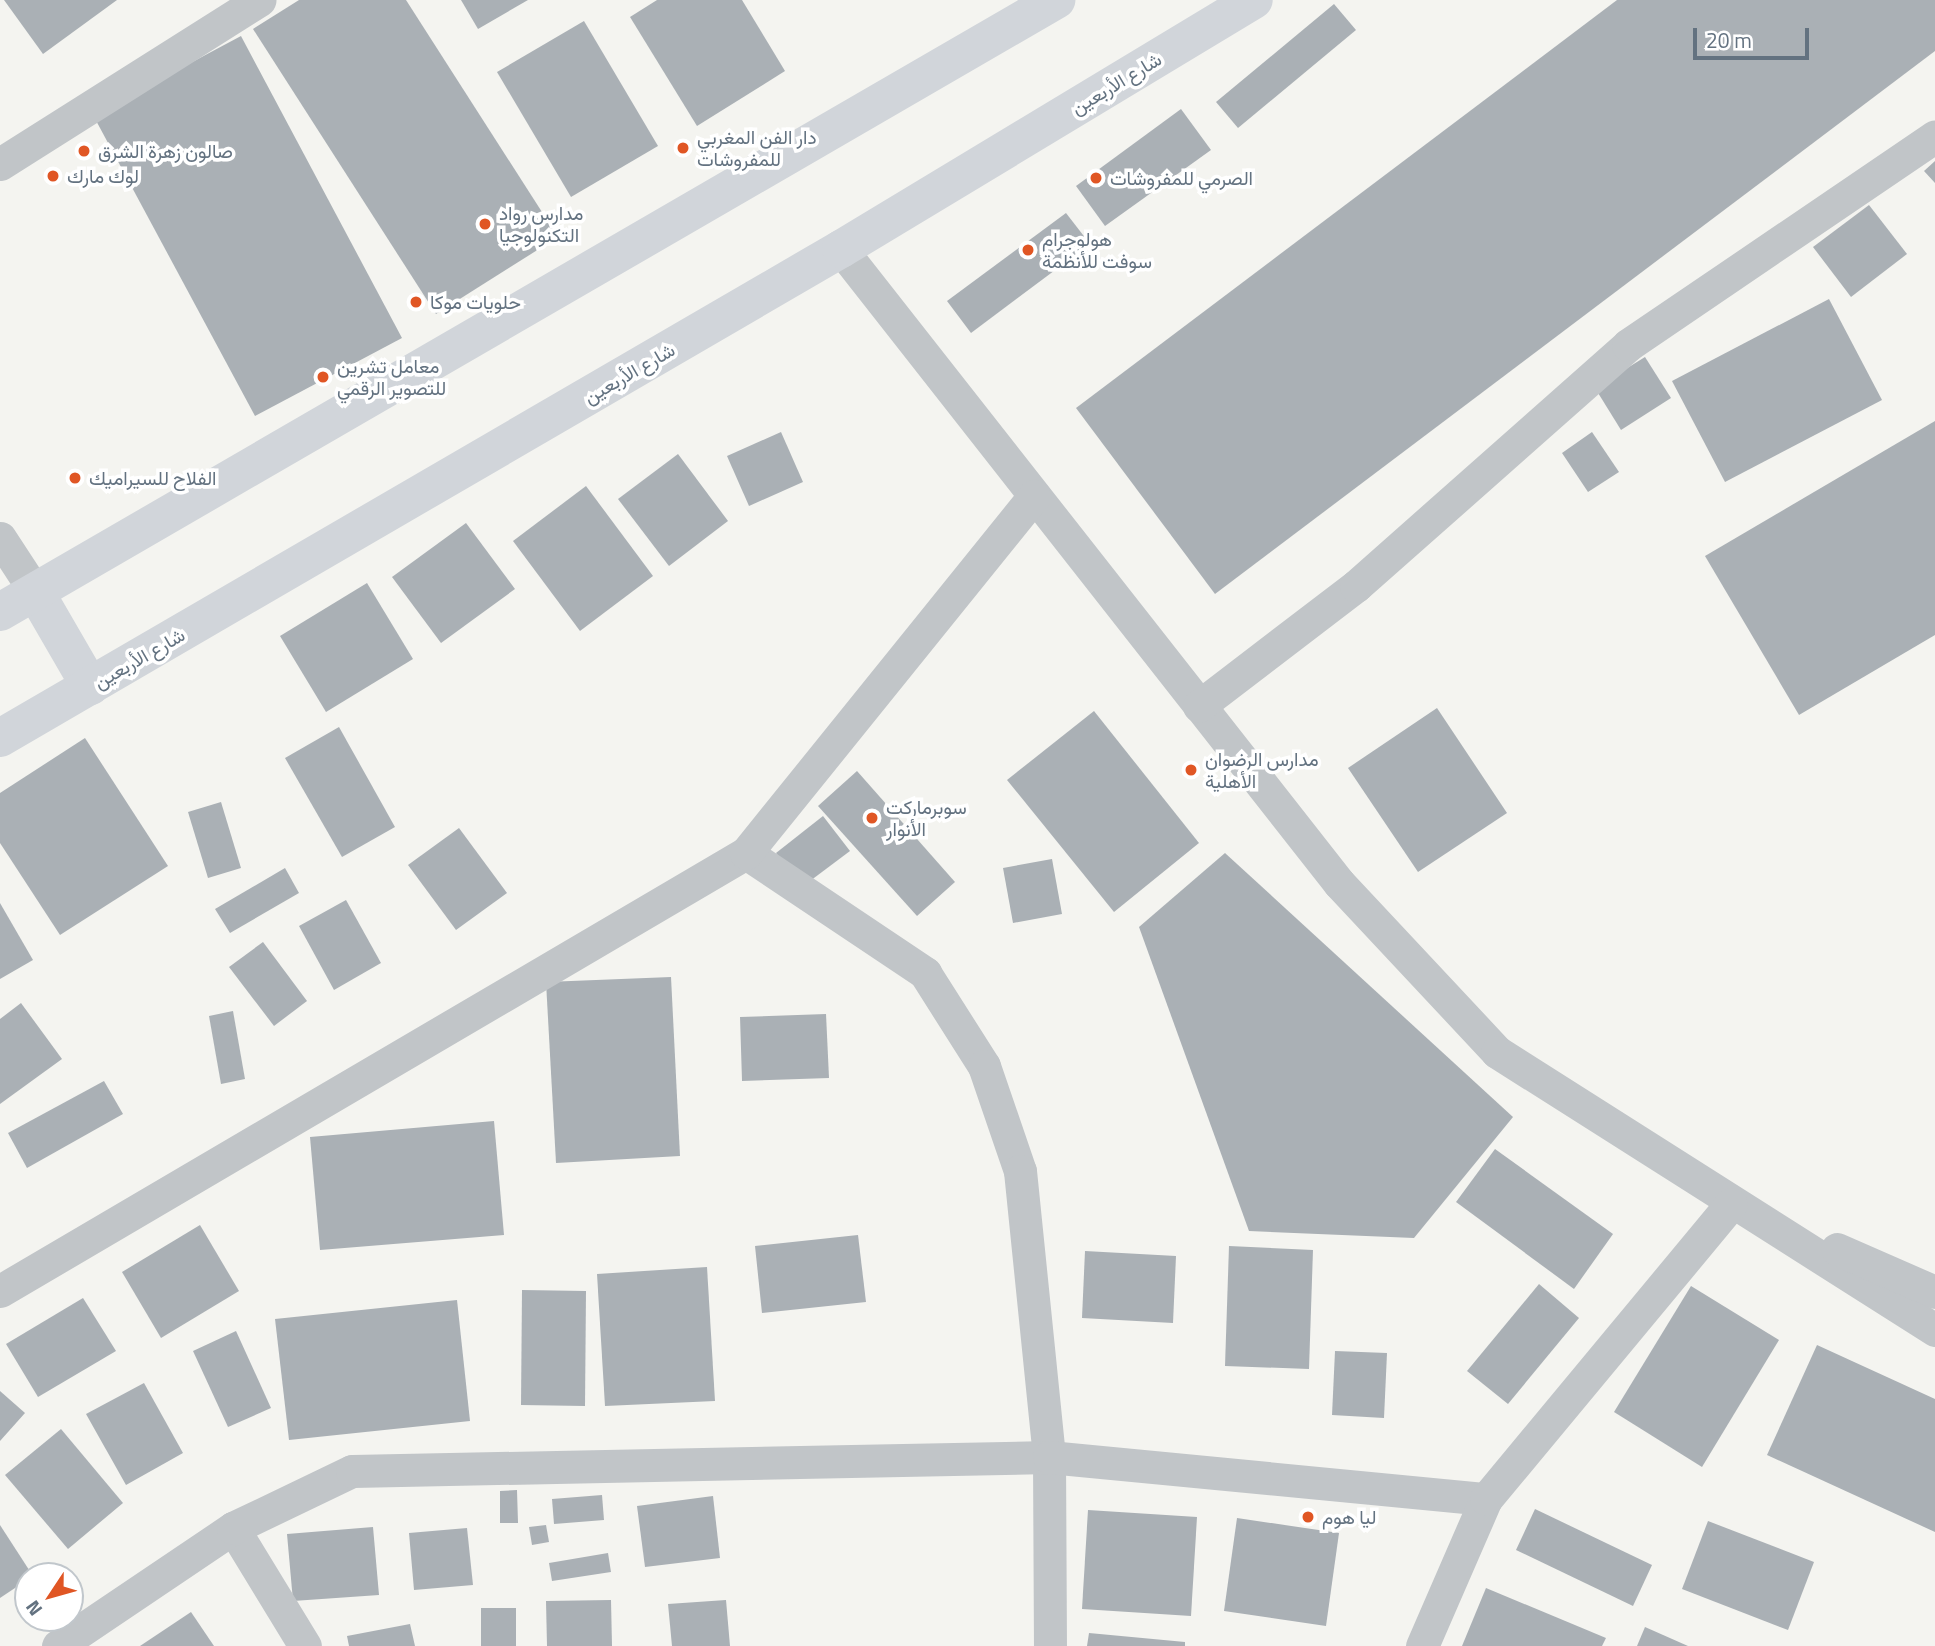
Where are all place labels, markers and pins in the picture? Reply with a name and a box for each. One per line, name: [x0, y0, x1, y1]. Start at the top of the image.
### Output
place label: دار الفن المغربي للمفروشات: [697, 126, 817, 170]
place label: صالون زهرة الشرق: [98, 140, 233, 162]
marker: دار الفن المغربي للمفروشات: [675, 140, 691, 156]
marker: صالون زهرة الشرق: [76, 143, 92, 159]
place label: لوك مارك: [67, 165, 139, 187]
place label: الصرمي للمفروشات: [1110, 167, 1253, 189]
marker: لوك مارك: [45, 168, 61, 184]
marker: الصرمي للمفروشات: [1088, 170, 1104, 186]
place label: مدارس رواد التكنولوجيا: [499, 202, 583, 246]
marker: مدارس رواد التكنولوجيا: [477, 216, 493, 232]
place label: هولوجرام سوفت للأنظمة: [1042, 228, 1152, 272]
marker: هولوجرام سوفت للأنظمة: [1020, 242, 1036, 258]
place label: حلويات موكا: [430, 291, 521, 313]
marker: حلويات موكا: [408, 294, 424, 310]
place label: معامل تشرين للتصوير الرقمي: [337, 355, 446, 399]
marker: معامل تشرين للتصوير الرقمي: [315, 369, 331, 385]
place label: الفلاح للسيراميك: [89, 467, 217, 489]
marker: الفلاح للسيراميك: [67, 470, 83, 486]
place label: مدارس الرضوان الأهلية: [1205, 748, 1319, 792]
marker: مدارس الرضوان الأهلية: [1183, 762, 1199, 778]
place label: سوبرماركت الأنوار: [886, 796, 967, 840]
marker: سوبرماركت الأنوار: [864, 810, 880, 826]
place label: ليا هوم: [1322, 1506, 1376, 1528]
marker: ليا هوم: [1300, 1509, 1316, 1525]

